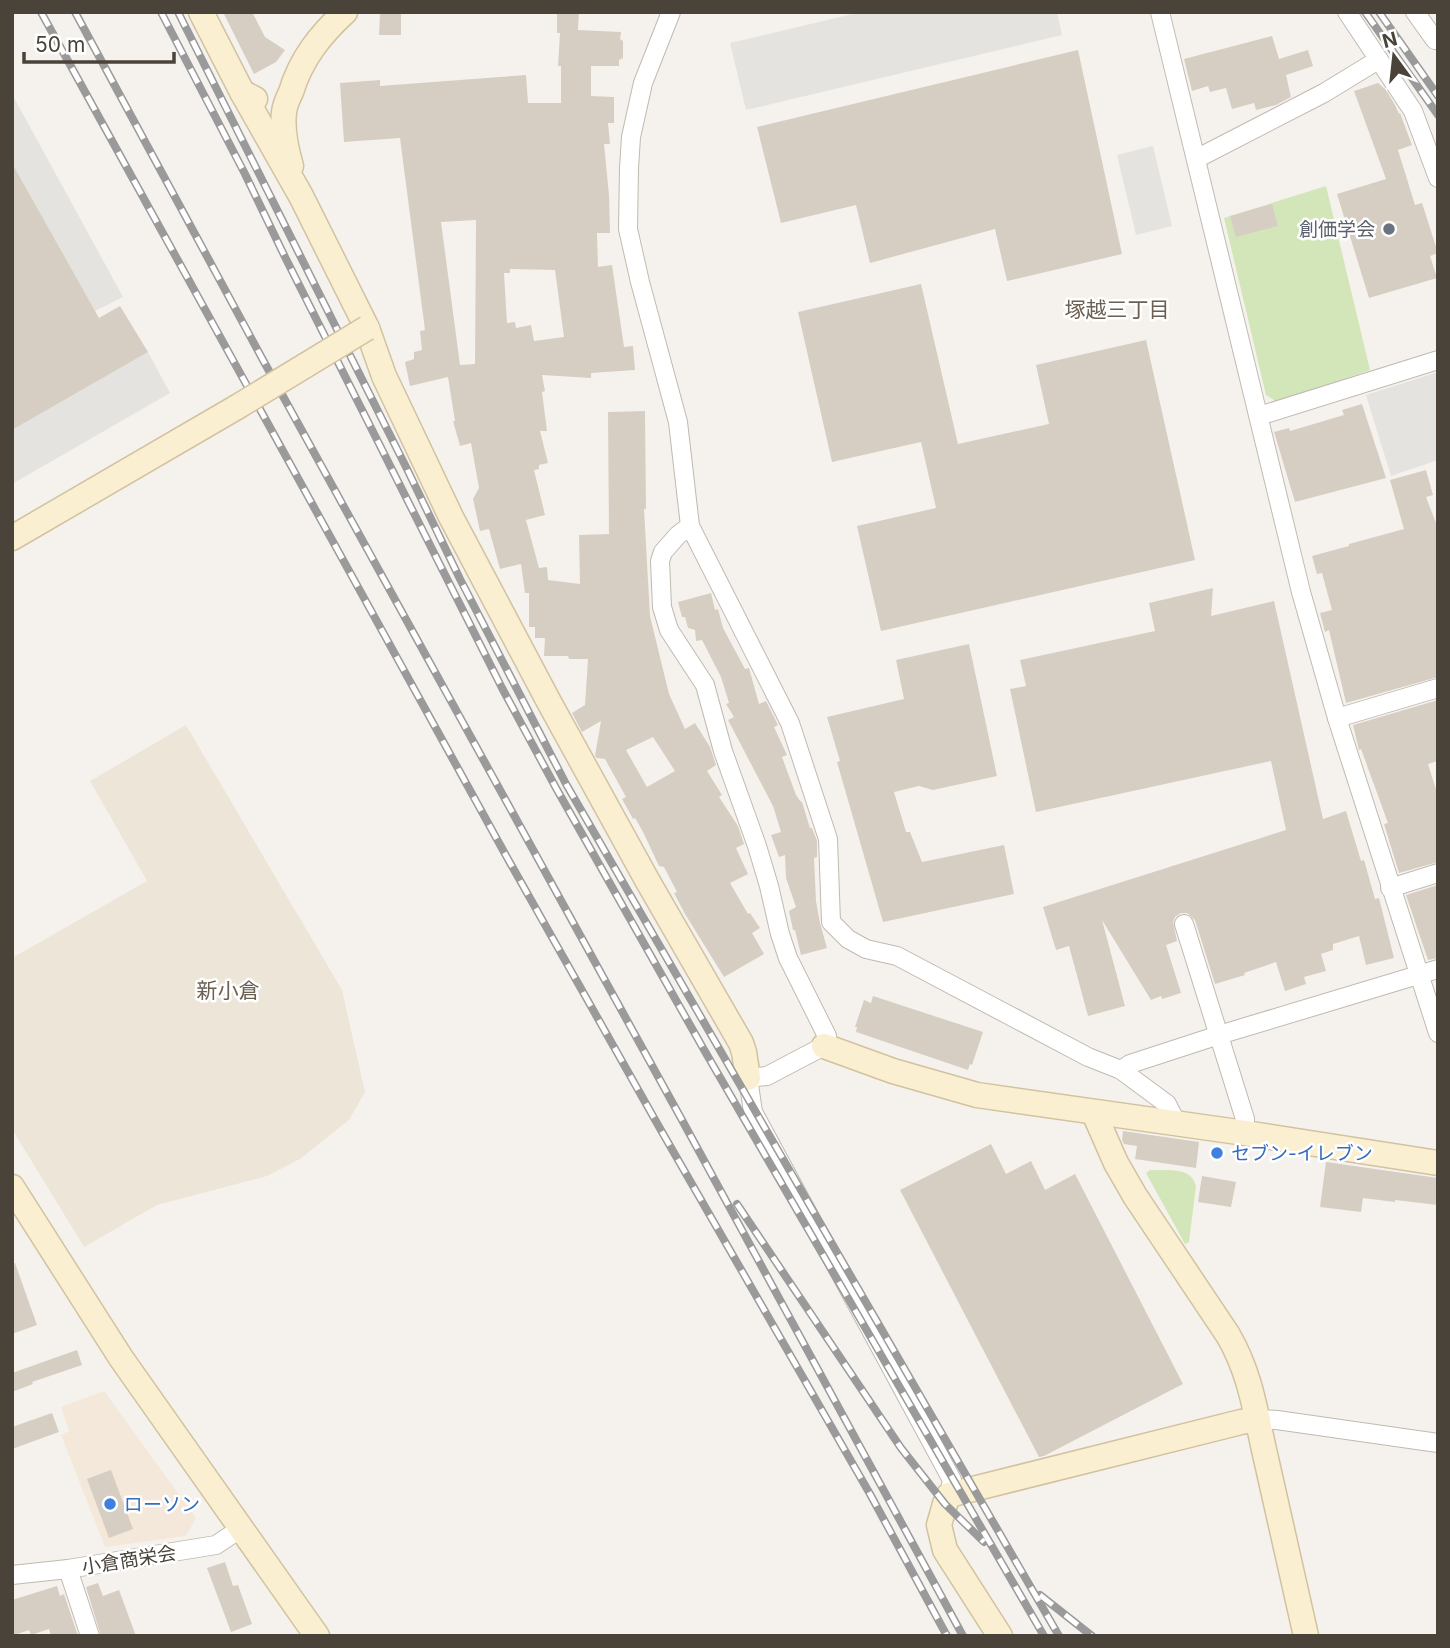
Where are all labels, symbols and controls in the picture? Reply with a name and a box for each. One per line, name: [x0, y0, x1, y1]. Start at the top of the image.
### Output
scale bar: [24, 21, 175, 65]
north arrow: [1359, 21, 1429, 91]
text: N: [1380, 27, 1400, 53]
text: 50 m: [35, 32, 85, 57]
place label: 創価学会: [1299, 218, 1375, 241]
marker: 創価学会: [1381, 221, 1397, 237]
district label: 塚越三丁目: [1065, 297, 1170, 322]
district label: 新小倉: [197, 978, 260, 1003]
place label: セブン-イレブン: [1231, 1142, 1373, 1165]
marker: セブン-イレブン: [1209, 1145, 1225, 1161]
place label: ローソン: [124, 1493, 200, 1516]
marker: ローソン: [102, 1496, 118, 1512]
street label: 小倉商栄会: [80, 1541, 178, 1579]

